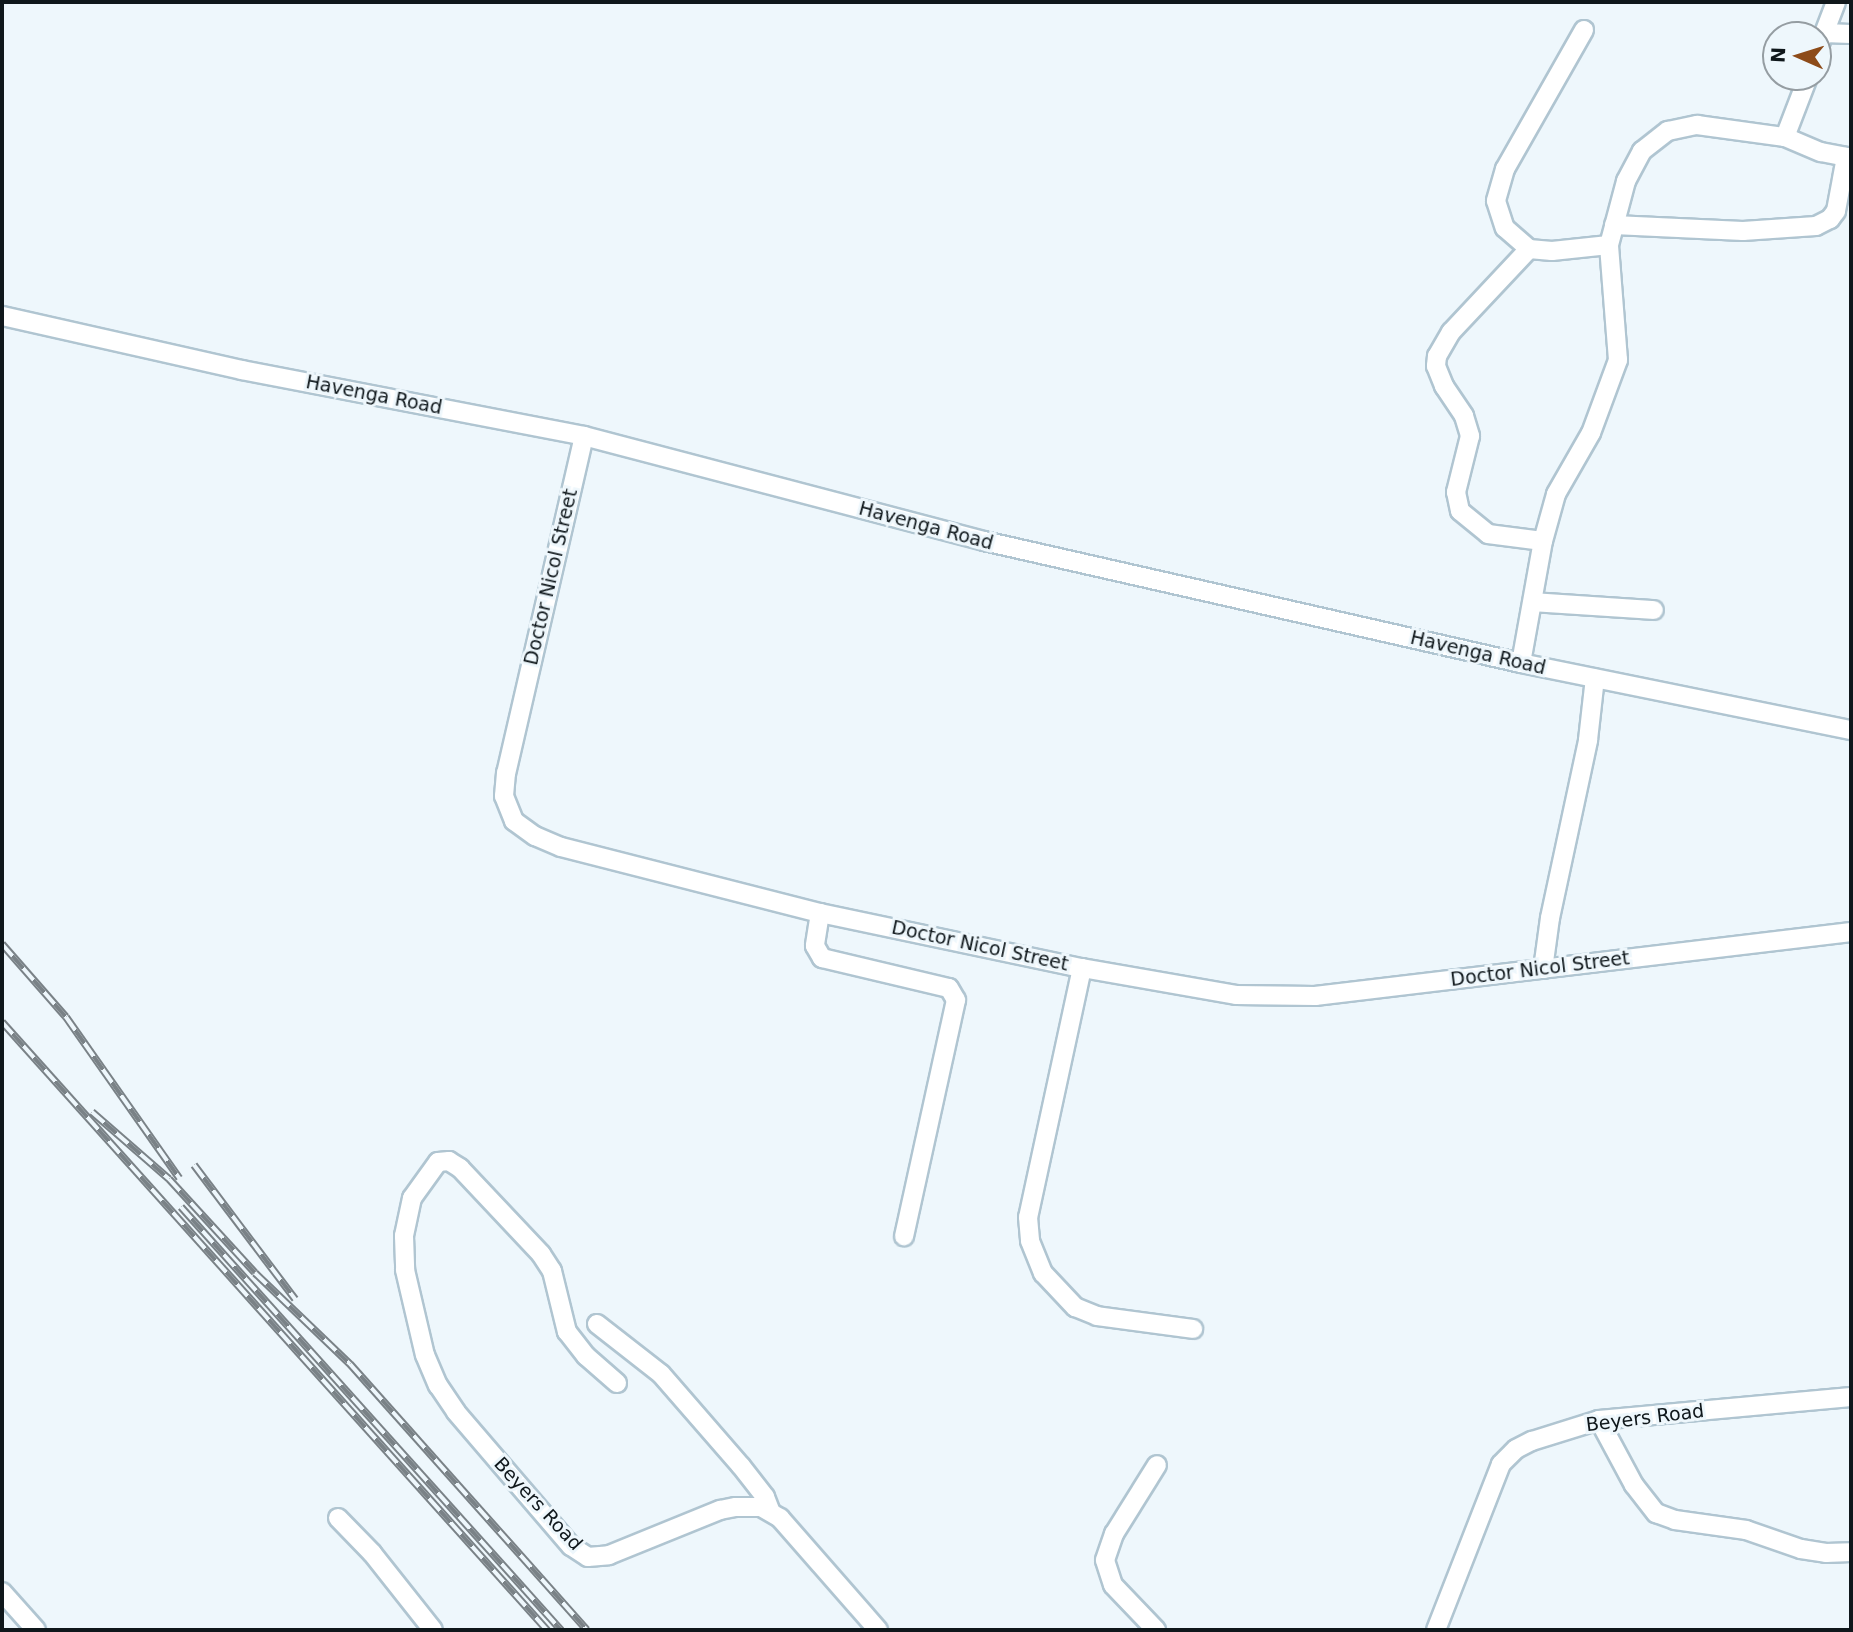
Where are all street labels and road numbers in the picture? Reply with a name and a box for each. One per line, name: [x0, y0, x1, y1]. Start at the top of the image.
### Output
street label: Havenga Road: [304, 371, 444, 419]
street label: Doctor Nicol Street: [520, 487, 582, 667]
street label: Havenga Road: [856, 497, 996, 555]
street label: Havenga Road: [1408, 626, 1548, 680]
street label: Doctor Nicol Street: [889, 916, 1071, 976]
street label: Doctor Nicol Street: [1449, 947, 1631, 991]
street label: Beyers Road: [1585, 1399, 1705, 1437]
street label: Beyers Road: [489, 1453, 587, 1555]

